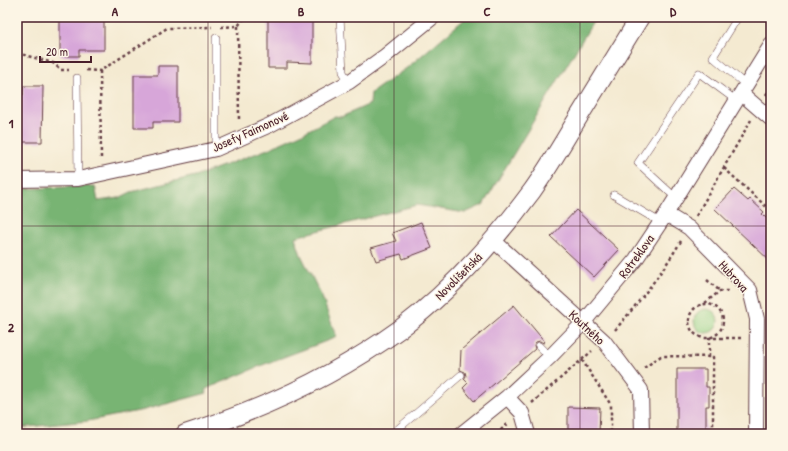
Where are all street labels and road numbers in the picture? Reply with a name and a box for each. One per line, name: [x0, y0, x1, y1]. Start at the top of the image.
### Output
street label: Josefy Faimonové: [209, 106, 291, 156]
street label: Rotreklova: [614, 230, 658, 282]
street label: Novolíšeňská: [430, 248, 486, 304]
street label: Hubrova: [715, 256, 753, 296]
street label: Koutného: [565, 306, 609, 348]

